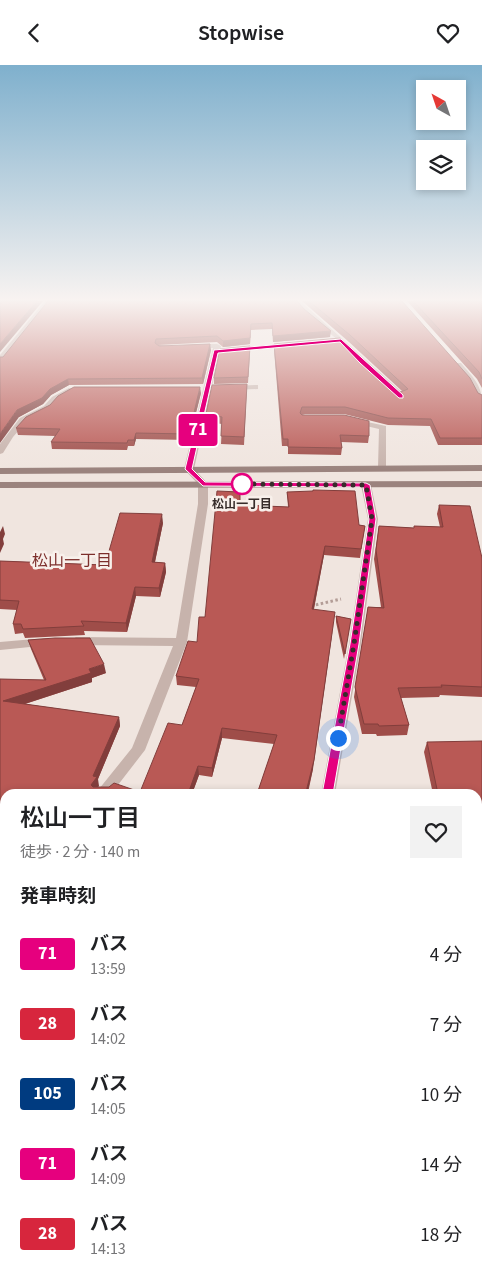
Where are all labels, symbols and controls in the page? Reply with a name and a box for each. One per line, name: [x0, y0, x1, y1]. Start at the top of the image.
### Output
text: Stopwise: [198, 17, 284, 49]
icon: back: [20, 19, 48, 47]
icon: heart: [434, 19, 462, 47]
north arrow: [416, 80, 466, 130]
map controls: [416, 80, 466, 190]
button: layers: [416, 140, 466, 190]
line badge: 71: [176, 414, 220, 446]
text: 71: [188, 417, 208, 442]
marker: 松山一丁目: [231, 473, 253, 495]
place label: 松山一丁目: [212, 496, 272, 513]
district label: 松山一丁目: [32, 550, 112, 572]
your location: [326, 726, 351, 751]
text: 松山一丁目: [20, 801, 140, 836]
button: heart: [410, 806, 462, 858]
text: 徒歩 · 2 分 · 140 m: [20, 841, 140, 863]
text: 発車時刻: [20, 883, 96, 910]
text: バス: [90, 931, 128, 958]
text: 71: [38, 941, 57, 966]
text: 4 分: [430, 942, 462, 969]
text: 13:59: [90, 958, 126, 980]
text: バス: [90, 1001, 128, 1028]
text: 28: [38, 1011, 57, 1036]
text: 7 分: [430, 1012, 462, 1039]
text: 14:02: [90, 1028, 126, 1050]
text: バス: [90, 1071, 128, 1098]
text: 105: [33, 1081, 62, 1106]
text: 10 分: [420, 1082, 462, 1109]
text: 14:05: [90, 1098, 126, 1120]
text: バス: [90, 1141, 128, 1168]
text: 71: [38, 1151, 57, 1176]
text: 14 分: [420, 1152, 462, 1179]
text: 14:09: [90, 1168, 126, 1190]
text: バス: [90, 1211, 128, 1238]
text: 28: [38, 1221, 57, 1246]
text: 18 分: [420, 1222, 462, 1249]
text: 14:13: [90, 1238, 126, 1260]

